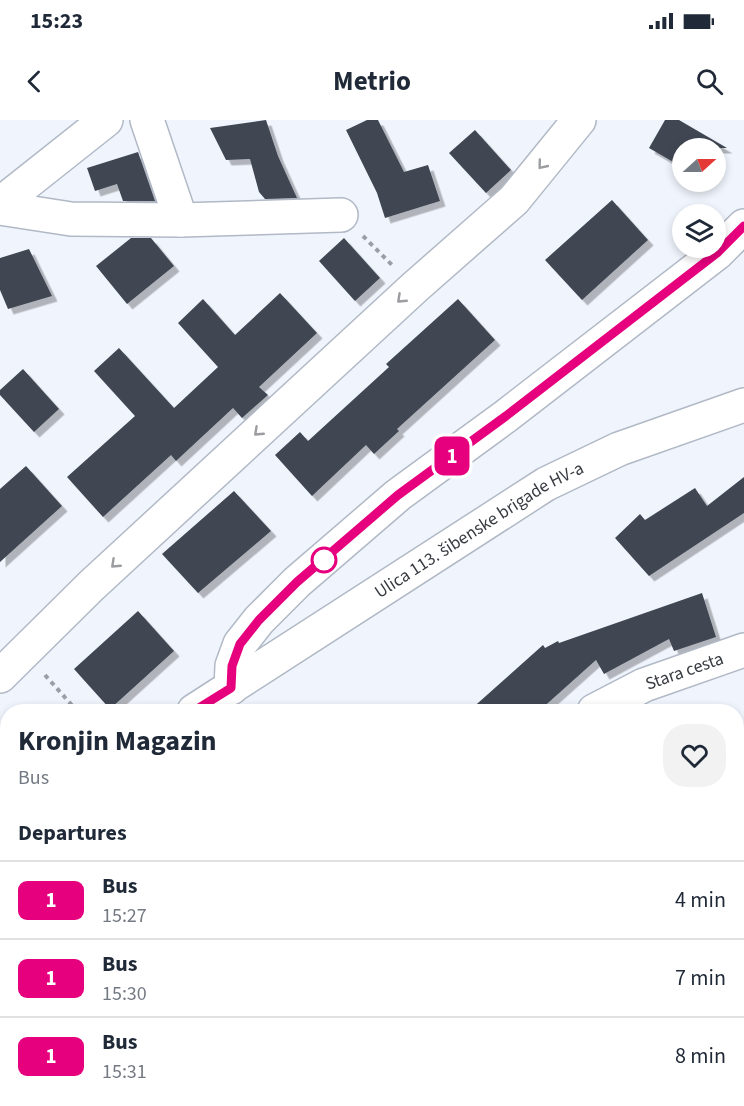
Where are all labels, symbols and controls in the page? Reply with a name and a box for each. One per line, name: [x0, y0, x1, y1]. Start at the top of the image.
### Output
text: 15:23: [30, 5, 83, 37]
text: Metrio: [333, 62, 411, 101]
icon: back: [18, 65, 51, 98]
icon: search: [693, 65, 726, 98]
north arrow: [672, 138, 726, 192]
map controls: [672, 138, 726, 258]
one-way arrow: [539, 159, 550, 170]
button: layers: [672, 204, 726, 258]
one-way arrow: [397, 292, 408, 303]
one-way arrow: [254, 424, 265, 435]
line badge: 1: [432, 436, 472, 476]
text: 1: [446, 441, 458, 471]
street label: Ulica 113. šibenske brigade HV-a: [370, 456, 588, 604]
unlabelled marker: [311, 547, 337, 573]
one-way arrow: [111, 557, 121, 568]
street label: Stara cesta: [642, 646, 727, 697]
text: Kronjin Magazin: [18, 721, 217, 761]
button: heart: [663, 724, 726, 787]
text: Bus: [18, 764, 49, 792]
text: Departures: [18, 817, 127, 849]
text: Bus: [102, 870, 138, 902]
text: 4 min: [675, 884, 726, 916]
text: 1: [45, 885, 57, 915]
text: 15:27: [102, 902, 147, 930]
text: Bus: [102, 948, 138, 980]
text: 7 min: [675, 962, 726, 994]
text: 1: [45, 963, 57, 993]
text: 15:30: [102, 980, 147, 1008]
text: Bus: [102, 1026, 138, 1058]
text: 8 min: [675, 1040, 726, 1072]
text: 1: [45, 1041, 57, 1071]
text: 15:31: [102, 1058, 147, 1086]

